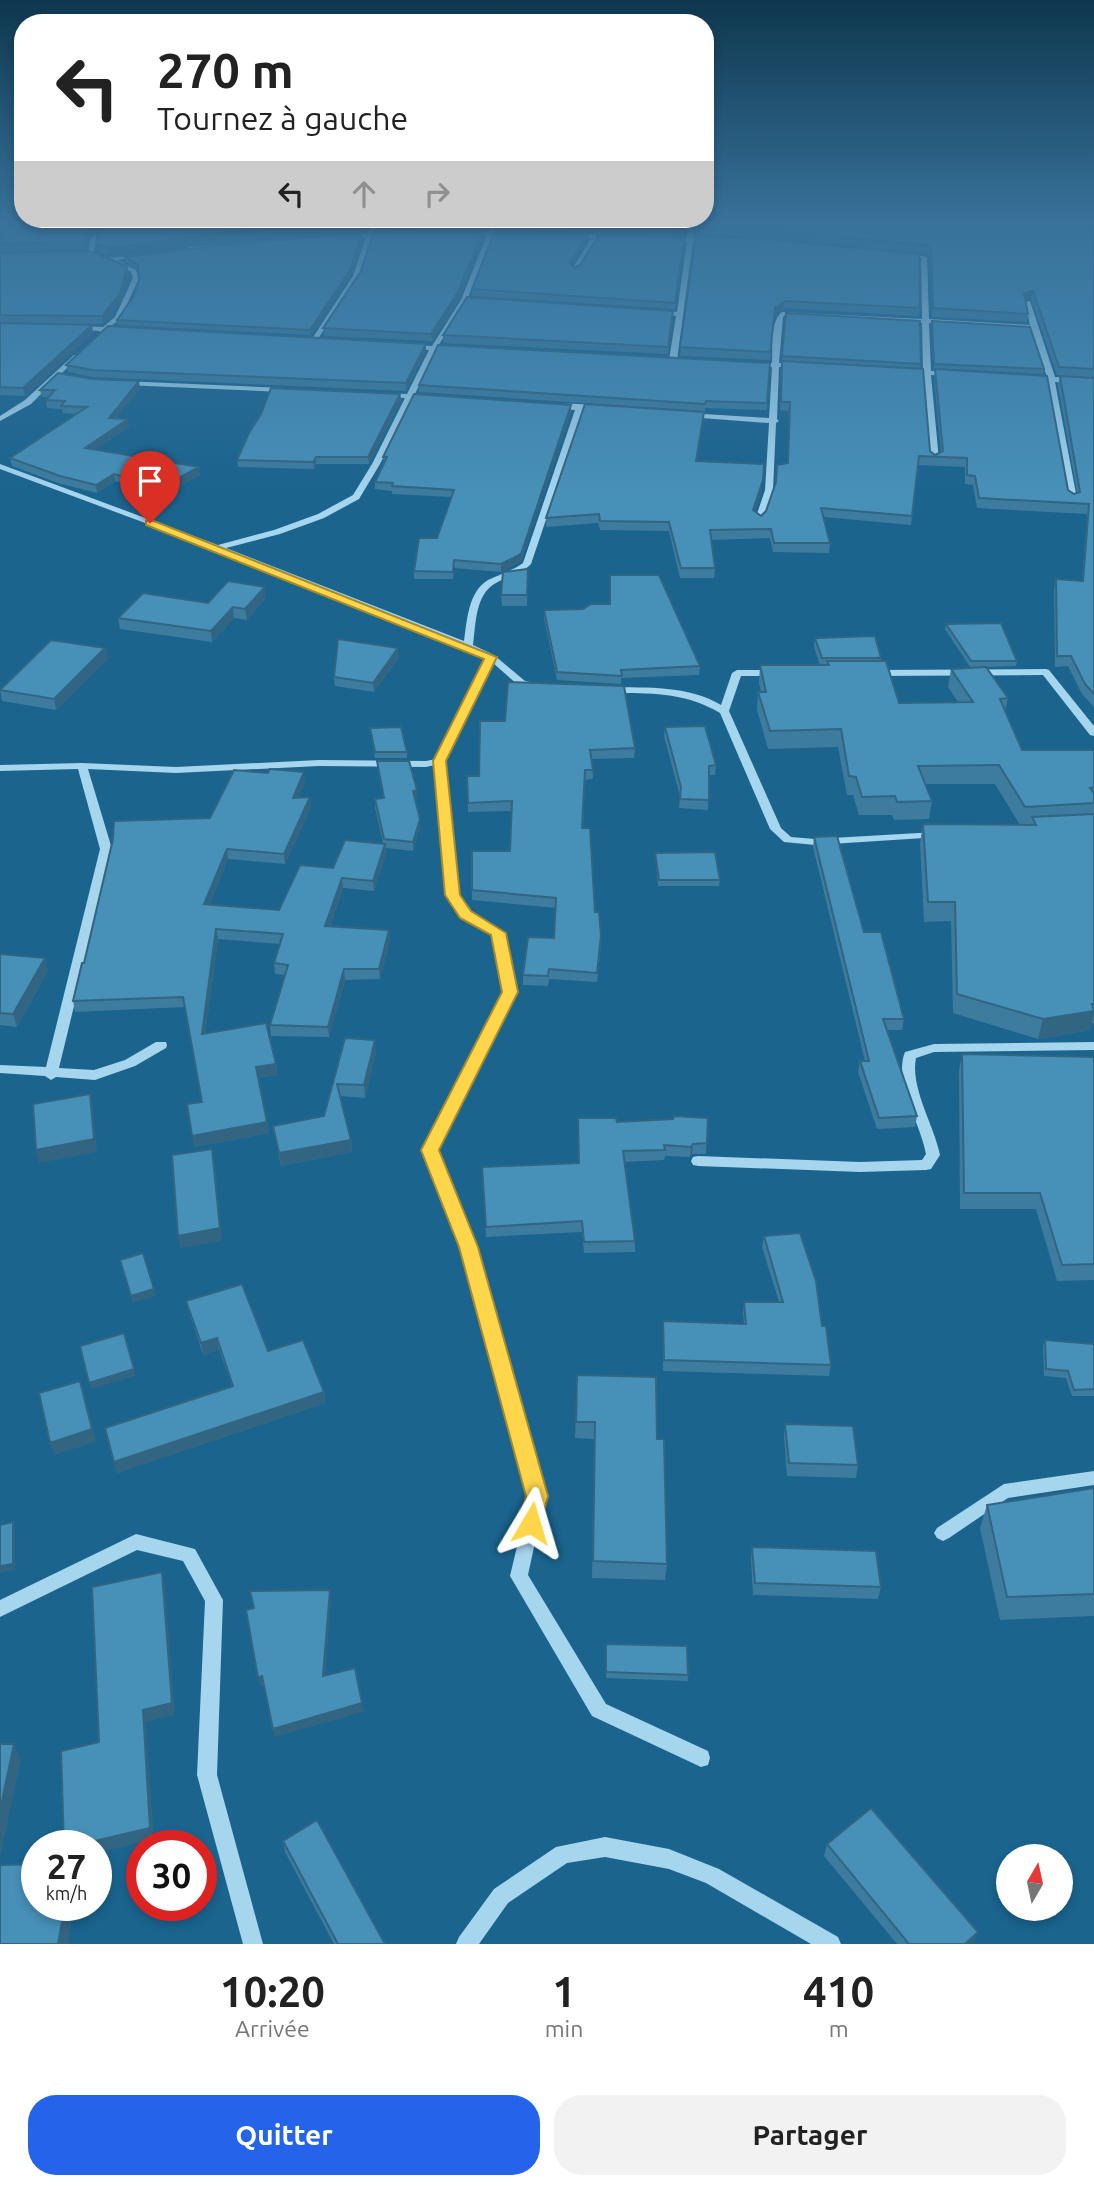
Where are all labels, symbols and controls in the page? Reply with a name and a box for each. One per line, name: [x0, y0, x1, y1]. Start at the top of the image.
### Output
icon: left: [42, 42, 133, 133]
text: 270 m: [157, 42, 294, 97]
text: Tournez à gauche: [157, 100, 408, 136]
icon: left: [272, 175, 310, 213]
icon: ahead: [345, 175, 383, 213]
icon: right: [418, 175, 456, 213]
pin: [120, 451, 180, 523]
icon: arrive: [131, 462, 169, 500]
position arrow: [494, 1486, 568, 1560]
speed limit sign: 30: [126, 1830, 217, 1921]
north arrow: [996, 1844, 1073, 1922]
map controls: [996, 1844, 1073, 1921]
text: 27: [47, 1846, 86, 1886]
text: km/h: [46, 1883, 87, 1903]
text: 10:20: [220, 1968, 325, 2015]
text: 1: [552, 1968, 576, 2015]
text: 410: [803, 1968, 874, 2015]
text: Arrivée: [235, 2016, 310, 2041]
text: min: [545, 2016, 583, 2041]
text: m: [829, 2016, 849, 2041]
button: Quitter: [28, 2095, 540, 2175]
button: Partager: [554, 2095, 1066, 2175]

